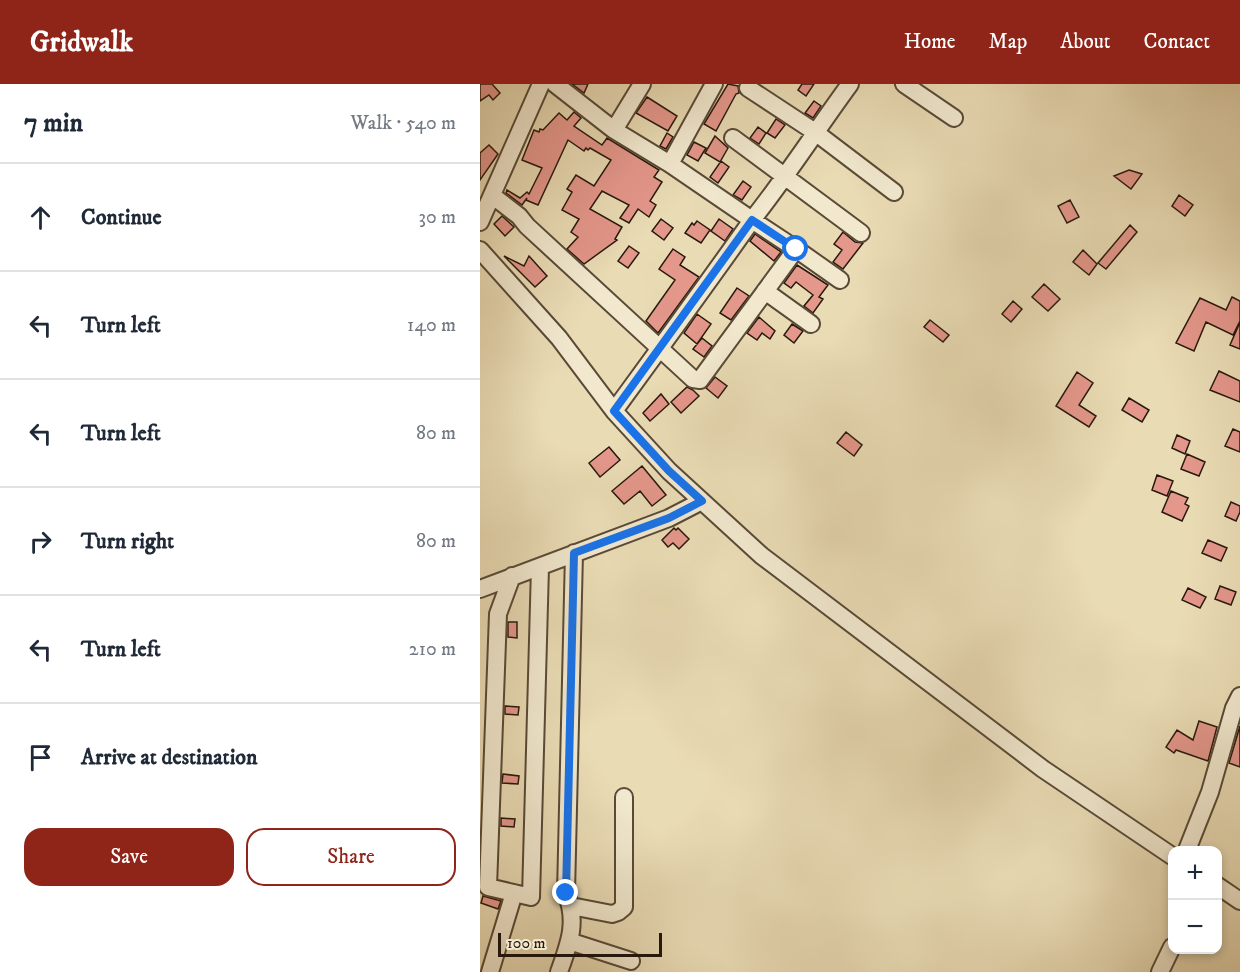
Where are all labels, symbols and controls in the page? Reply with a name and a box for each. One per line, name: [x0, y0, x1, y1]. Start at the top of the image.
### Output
text: Gridwalk: [30, 25, 133, 60]
text: Home: [904, 29, 956, 55]
text: Map: [989, 29, 1027, 55]
text: About: [1060, 29, 1111, 55]
text: Contact: [1144, 29, 1210, 55]
text: 7 min: [24, 107, 83, 140]
text: Walk · 540 m: [351, 111, 456, 136]
icon: ahead: [24, 201, 57, 234]
text: Continue: [81, 204, 162, 231]
text: 30 m: [418, 205, 456, 230]
route start: [782, 235, 808, 261]
icon: left: [24, 309, 57, 342]
text: Turn left: [81, 312, 161, 339]
text: 140 m: [407, 313, 456, 338]
icon: left: [24, 417, 57, 450]
text: Turn left: [81, 420, 161, 447]
text: 80 m: [416, 421, 456, 446]
icon: right: [24, 525, 57, 558]
text: Turn right: [81, 528, 174, 555]
text: 80 m: [416, 529, 456, 554]
icon: left: [24, 633, 57, 666]
text: Turn left: [81, 636, 161, 663]
text: 210 m: [409, 637, 456, 662]
icon: arrive: [24, 741, 57, 774]
text: Arrive at destination: [81, 744, 258, 771]
button: Save: [24, 828, 234, 886]
button: Share: [246, 828, 456, 886]
map controls: [1168, 846, 1222, 954]
button: +: [1168, 846, 1222, 900]
route end: [552, 879, 578, 905]
button: −: [1168, 900, 1222, 954]
scale bar: [498, 930, 662, 958]
text: 100 m: [507, 933, 546, 953]

